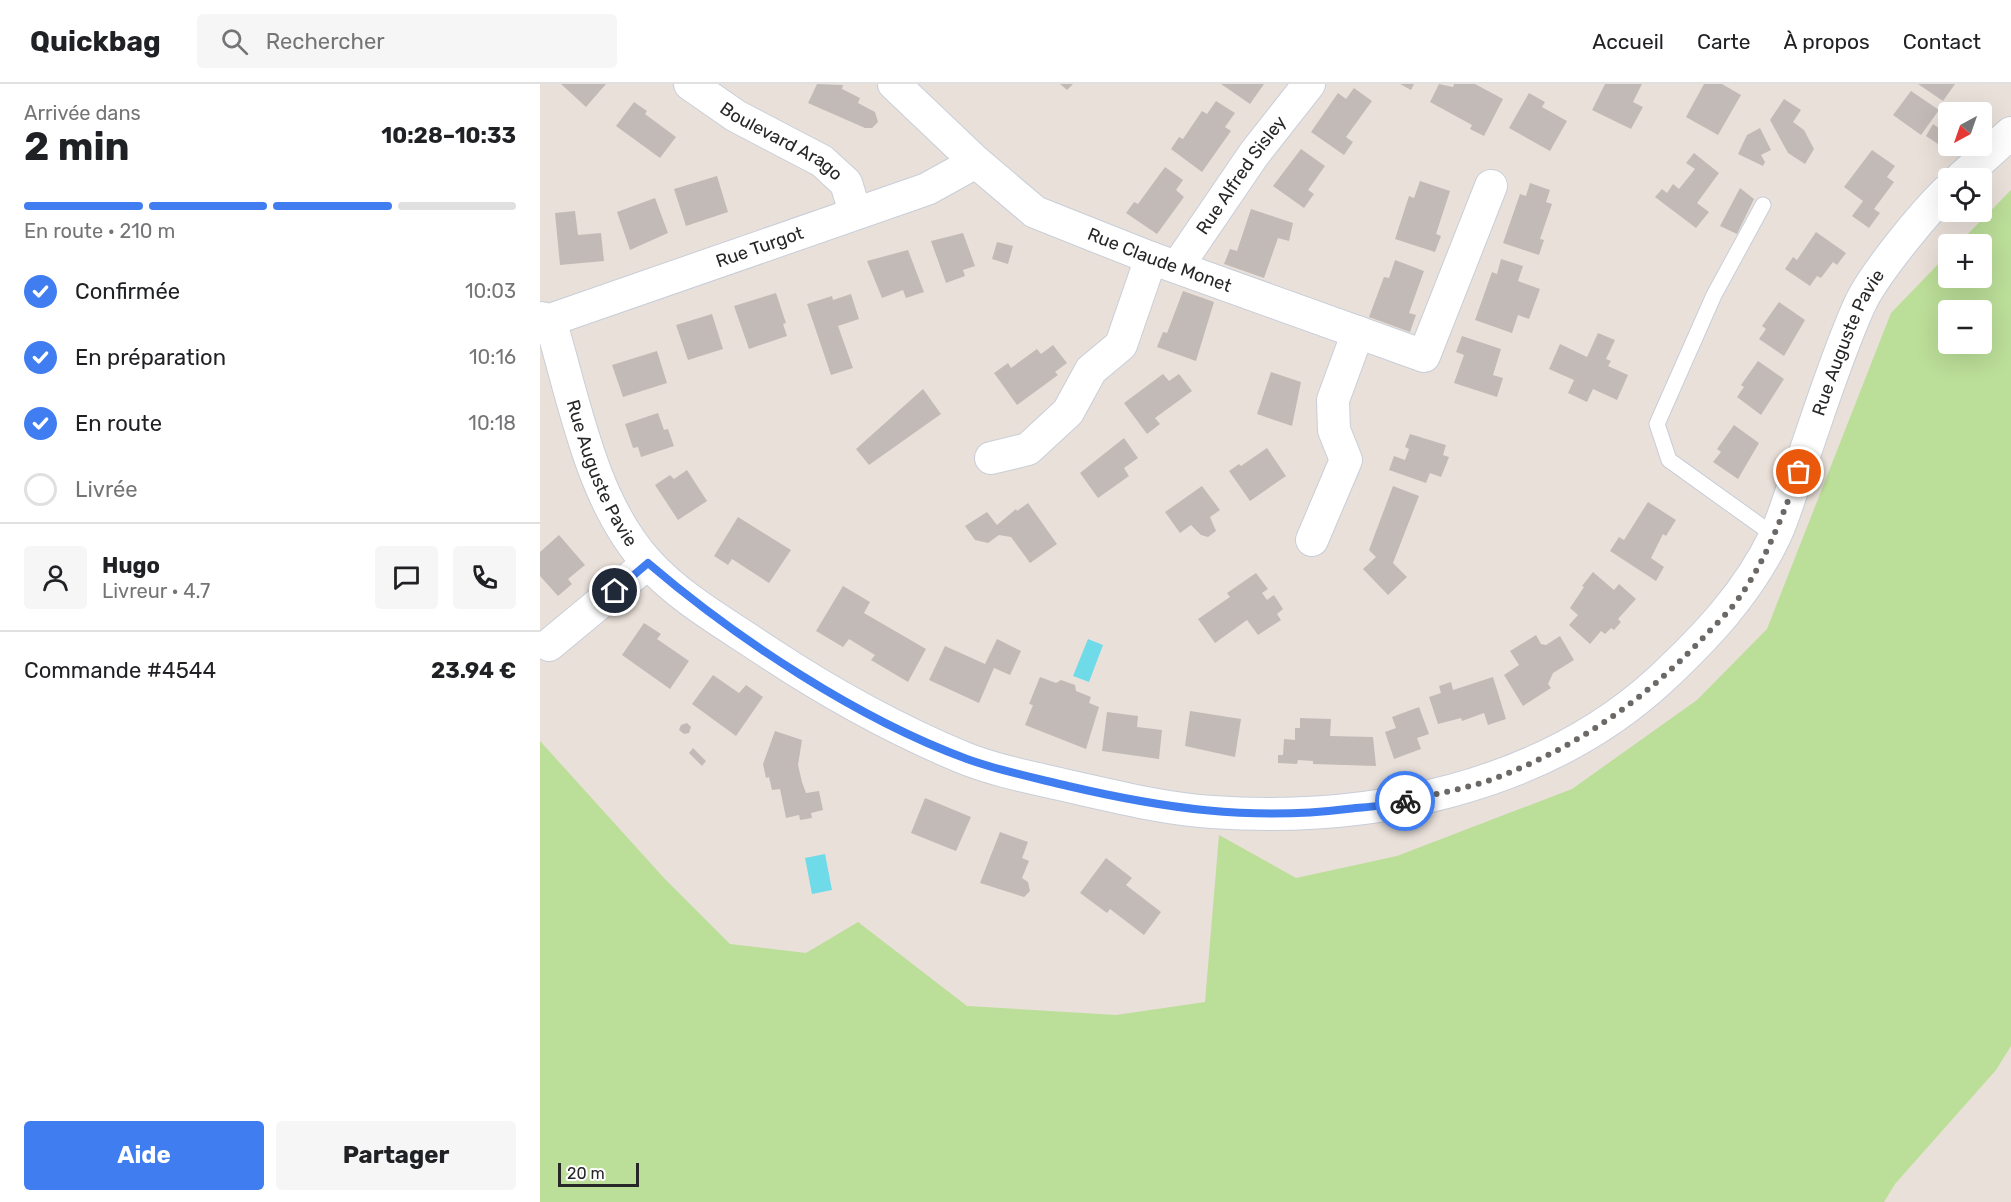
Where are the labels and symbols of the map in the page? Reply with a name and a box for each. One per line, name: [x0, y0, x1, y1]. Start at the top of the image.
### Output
street label: Boulevard Arago: [716, 97, 847, 185]
north arrow: [1938, 102, 1992, 156]
street label: Rue Alfred Sisley: [1191, 111, 1291, 239]
street label: Rue Turgot: [713, 222, 806, 273]
street label: Rue Claude Monet: [1084, 223, 1235, 297]
street label: Rue Auguste Pavie: [1807, 265, 1889, 419]
street label: Rue Auguste Pavie: [562, 397, 642, 551]
pin: [1773, 446, 1824, 497]
pin: [589, 565, 640, 616]
courier: [1375, 771, 1435, 831]
scale bar: [558, 1160, 639, 1188]

